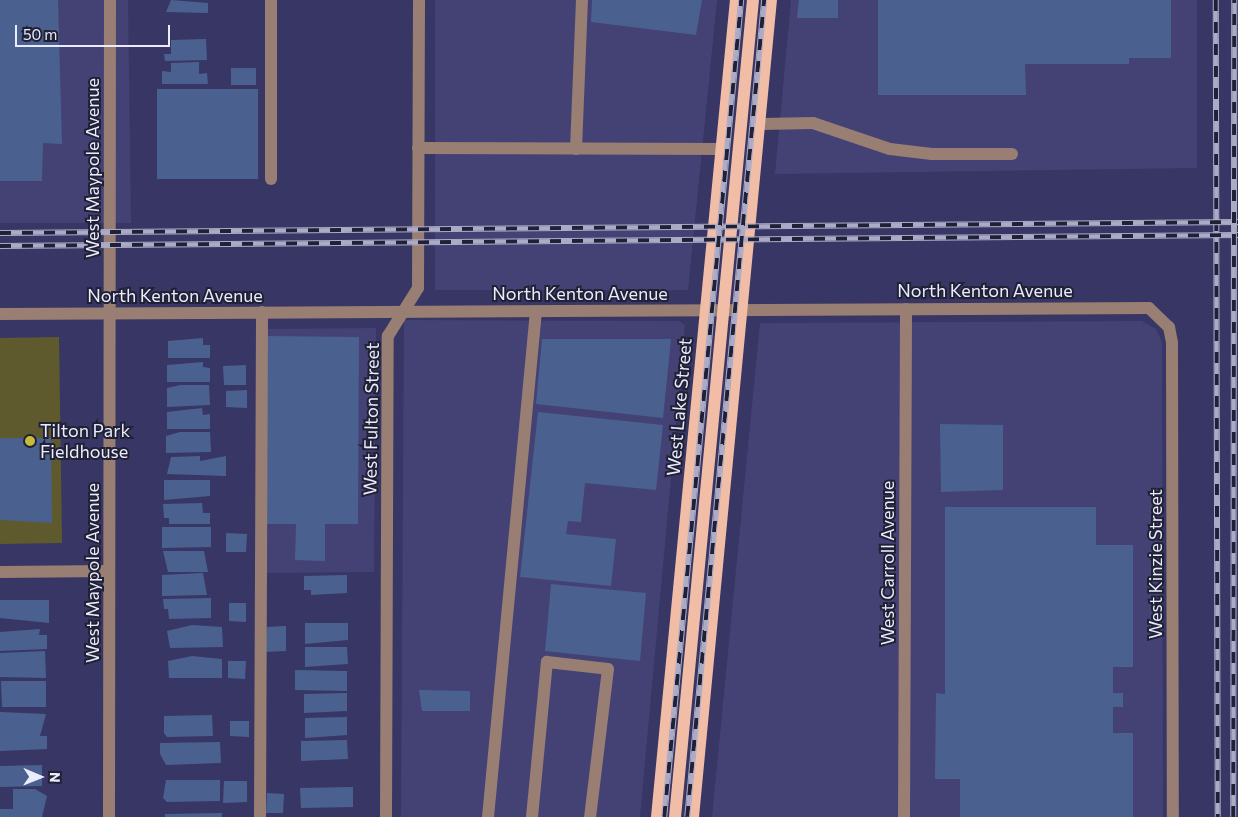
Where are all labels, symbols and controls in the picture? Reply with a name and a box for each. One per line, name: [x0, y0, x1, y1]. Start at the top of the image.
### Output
scale bar: [18, 15, 172, 47]
text: 50 m: [23, 25, 57, 43]
street label: West Maypole Avenue: [81, 78, 103, 258]
street label: North Kenton Avenue: [897, 279, 1073, 301]
street label: North Kenton Avenue: [492, 282, 668, 304]
street label: North Kenton Avenue: [87, 284, 263, 306]
street label: West Lake Street: [662, 337, 696, 477]
street label: West Fulton Street: [359, 342, 383, 496]
place label: Tilton Park Fieldhouse: [40, 420, 130, 462]
marker: Tilton Park Fieldhouse: [24, 435, 36, 447]
street label: West Carroll Avenue: [876, 481, 898, 645]
street label: West Maypole Avenue: [81, 483, 103, 663]
street label: West Kinzie Street: [1144, 489, 1166, 639]
north arrow: [15, 752, 65, 802]
text: N: [47, 772, 64, 783]

